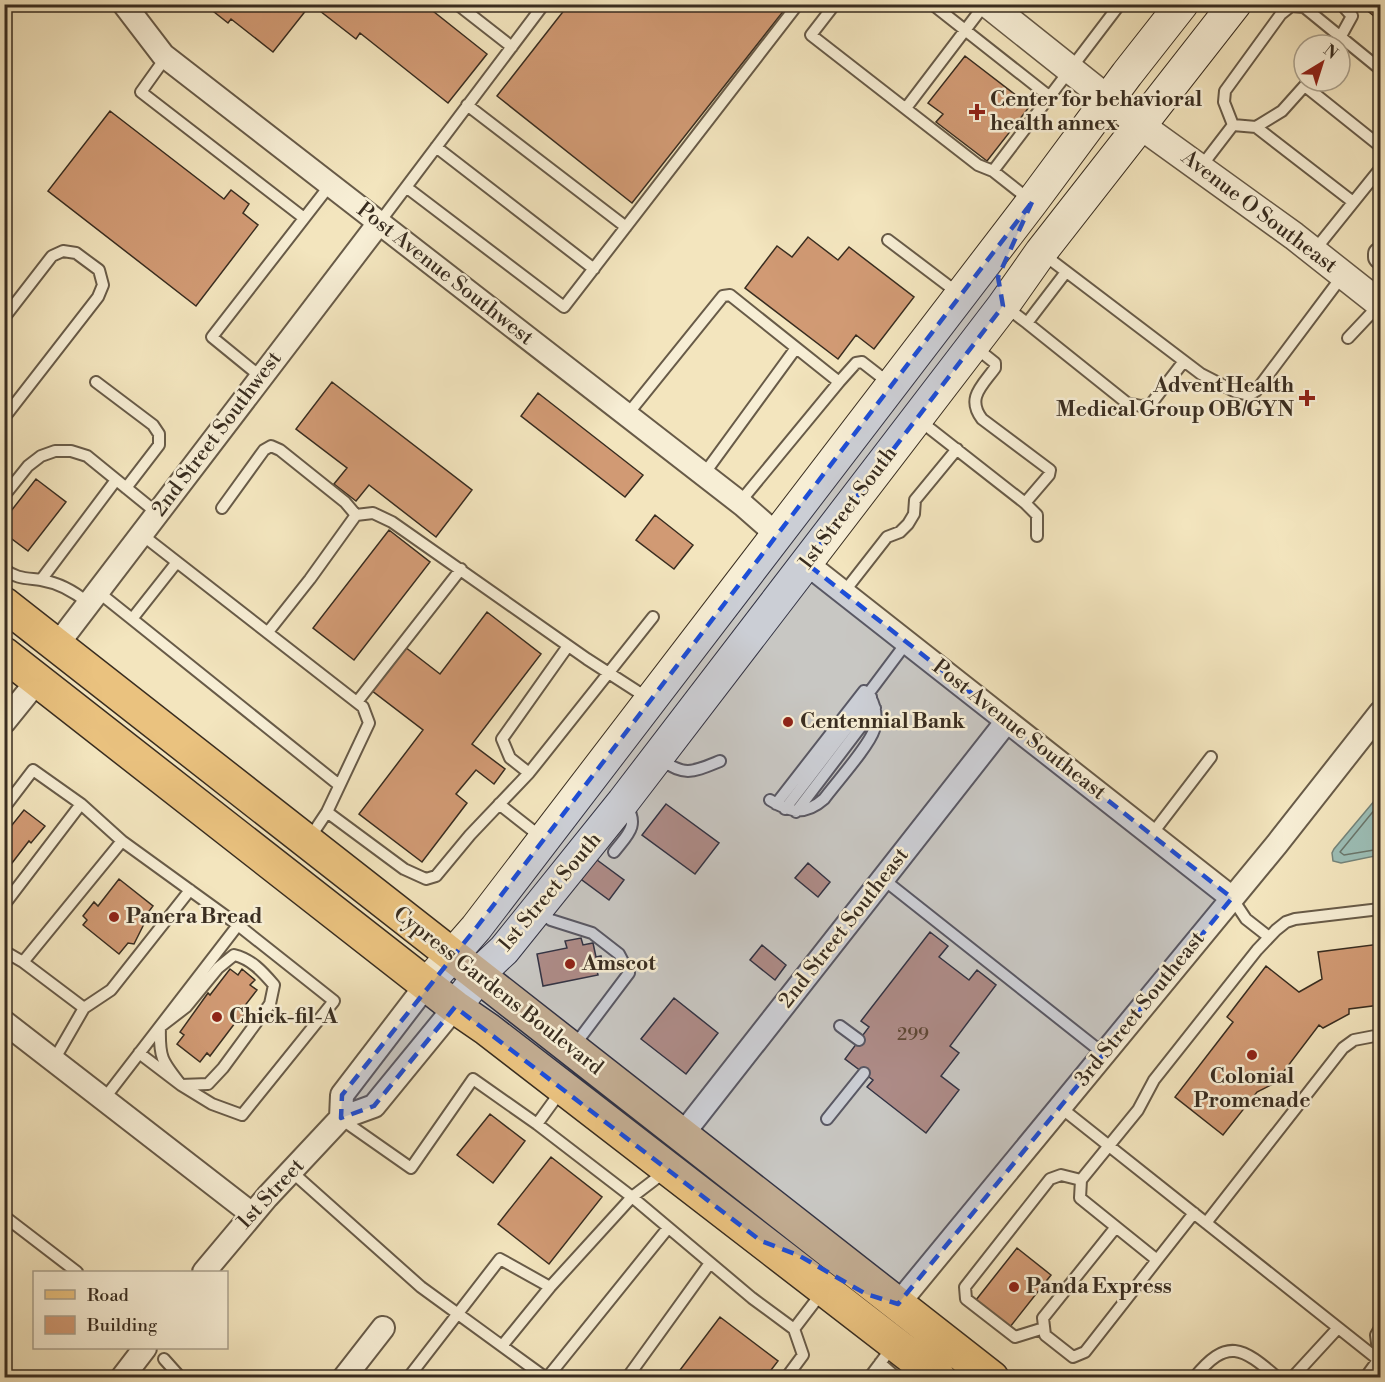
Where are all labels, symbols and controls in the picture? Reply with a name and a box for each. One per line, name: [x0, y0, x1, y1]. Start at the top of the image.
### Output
north arrow: [1292, 33, 1352, 93]
text: N: [1319, 40, 1342, 64]
place label: Center for behavioral health annex: [990, 87, 1202, 137]
marker: Center for behavioral health annex: [968, 103, 986, 121]
street label: Avenue O Southeast: [1175, 144, 1342, 279]
street label: Post Avenue Southwest: [351, 197, 539, 351]
street label: 2nd Street Southwest: [147, 346, 288, 522]
place label: Advent Health Medical Group OB/GYN: [1056, 373, 1294, 423]
marker: Advent Health Medical Group OB/GYN: [1298, 389, 1316, 407]
street label: 1st Street South: [793, 441, 903, 575]
street label: Post Avenue Southeast: [927, 654, 1112, 806]
place label: Centennial Bank: [800, 709, 966, 735]
marker: Centennial Bank: [781, 715, 795, 729]
street label: 1st Street South: [493, 827, 608, 957]
street label: 2nd Street Southeast: [773, 842, 915, 1013]
street label: Cypress Gardens Boulevard: [388, 901, 608, 1081]
place label: Panera Bread: [126, 904, 263, 930]
marker: Panera Bread: [107, 910, 121, 924]
street label: 3rd Street Southeast: [1069, 926, 1211, 1092]
place label: Amscot: [581, 951, 656, 977]
marker: Amscot: [563, 957, 577, 971]
place label: Chick-fil-A: [229, 1004, 338, 1030]
marker: Chick-fil-A: [210, 1010, 224, 1024]
house number: 299: [897, 1023, 929, 1046]
marker: Colonial Promenade: [1245, 1048, 1259, 1062]
place label: Colonial Promenade: [1193, 1064, 1311, 1114]
street label: 1st Street: [232, 1153, 311, 1235]
legend: [33, 1271, 228, 1349]
place label: Panda Express: [1026, 1274, 1172, 1300]
marker: Panda Express: [1007, 1280, 1021, 1294]
text: Road: [87, 1284, 130, 1307]
text: Building: [86, 1314, 158, 1337]

